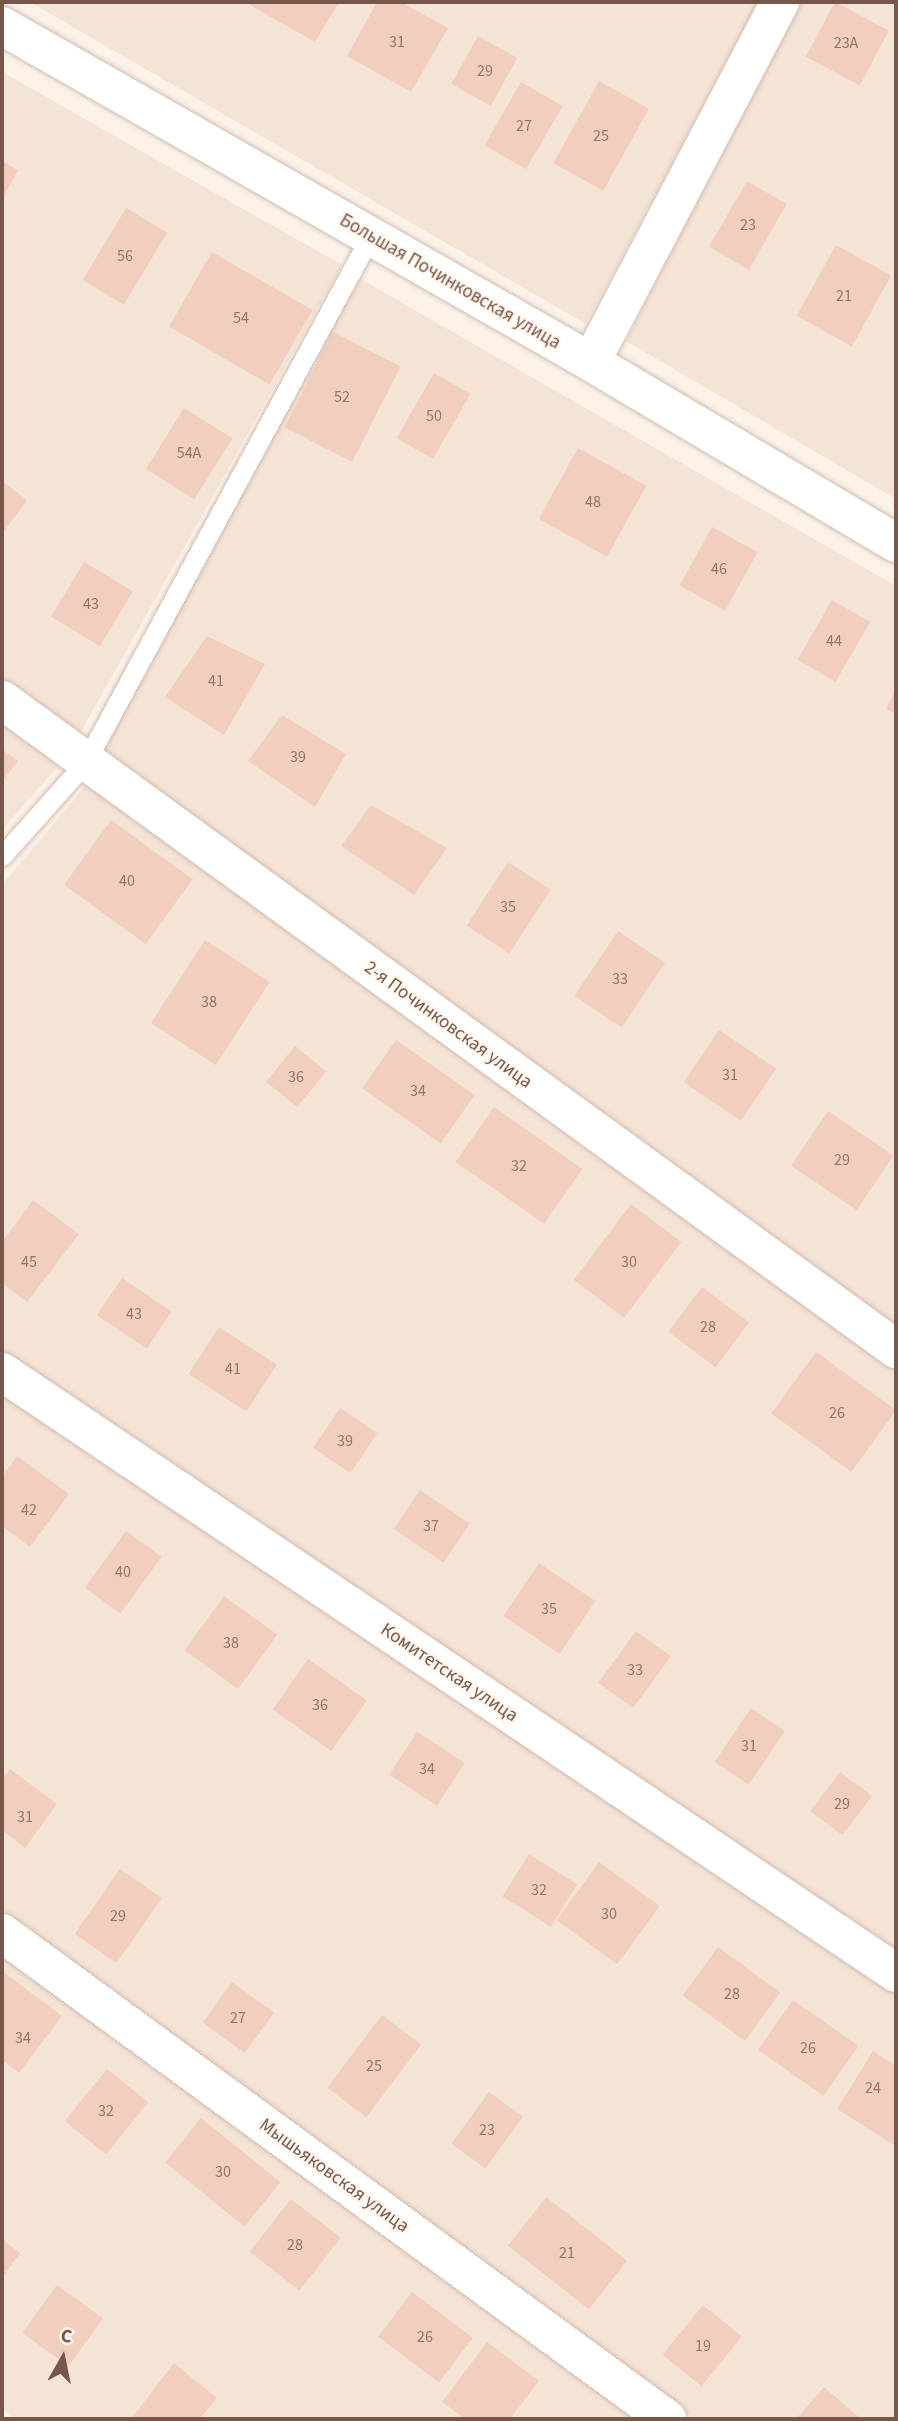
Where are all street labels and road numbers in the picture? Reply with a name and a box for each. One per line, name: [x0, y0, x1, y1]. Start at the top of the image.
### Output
street label: Большая Починковская улица: [335, 209, 565, 355]
street label: 2-я Починковская улица: [359, 956, 537, 1094]
street label: Комитетская улица: [376, 1619, 522, 1727]
street label: Мышьяковская улица: [255, 2114, 413, 2238]

